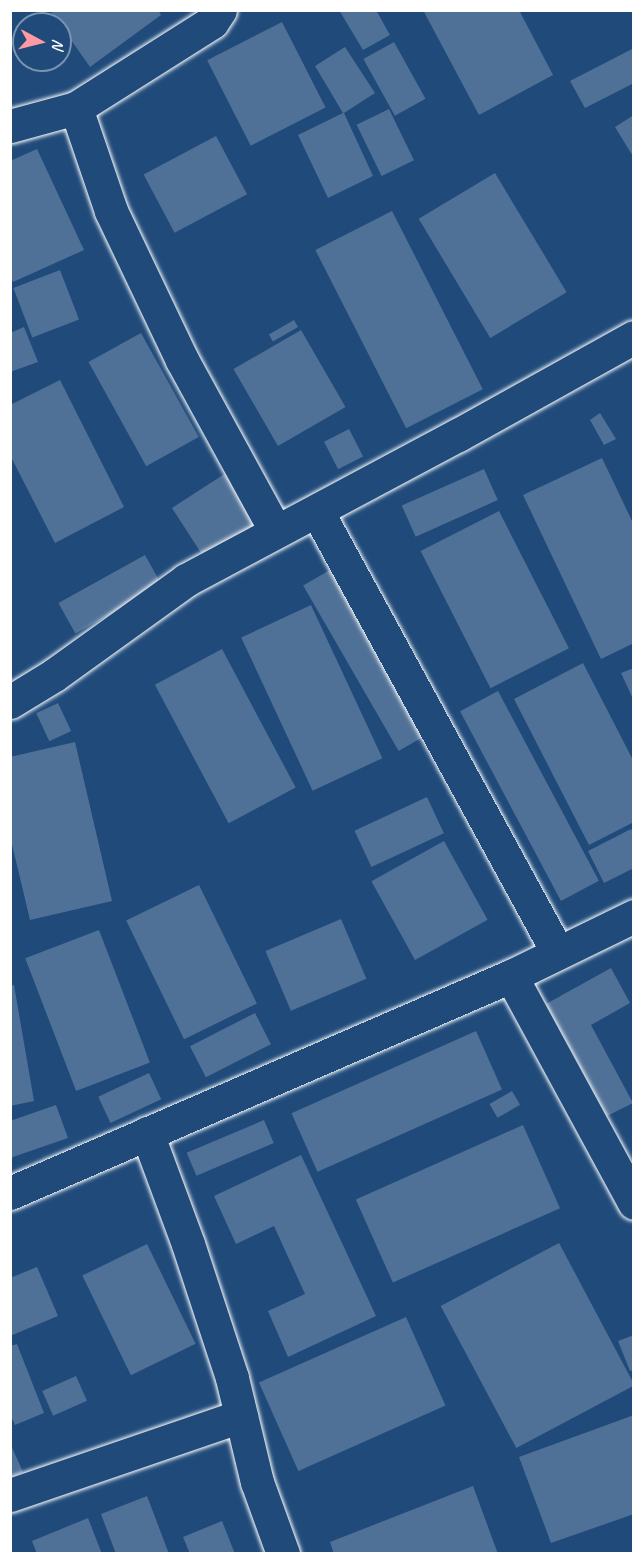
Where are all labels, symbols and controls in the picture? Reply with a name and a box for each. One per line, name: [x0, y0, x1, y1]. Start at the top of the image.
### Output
north arrow: [12, 12, 72, 72]
text: N: [47, 38, 68, 50]

